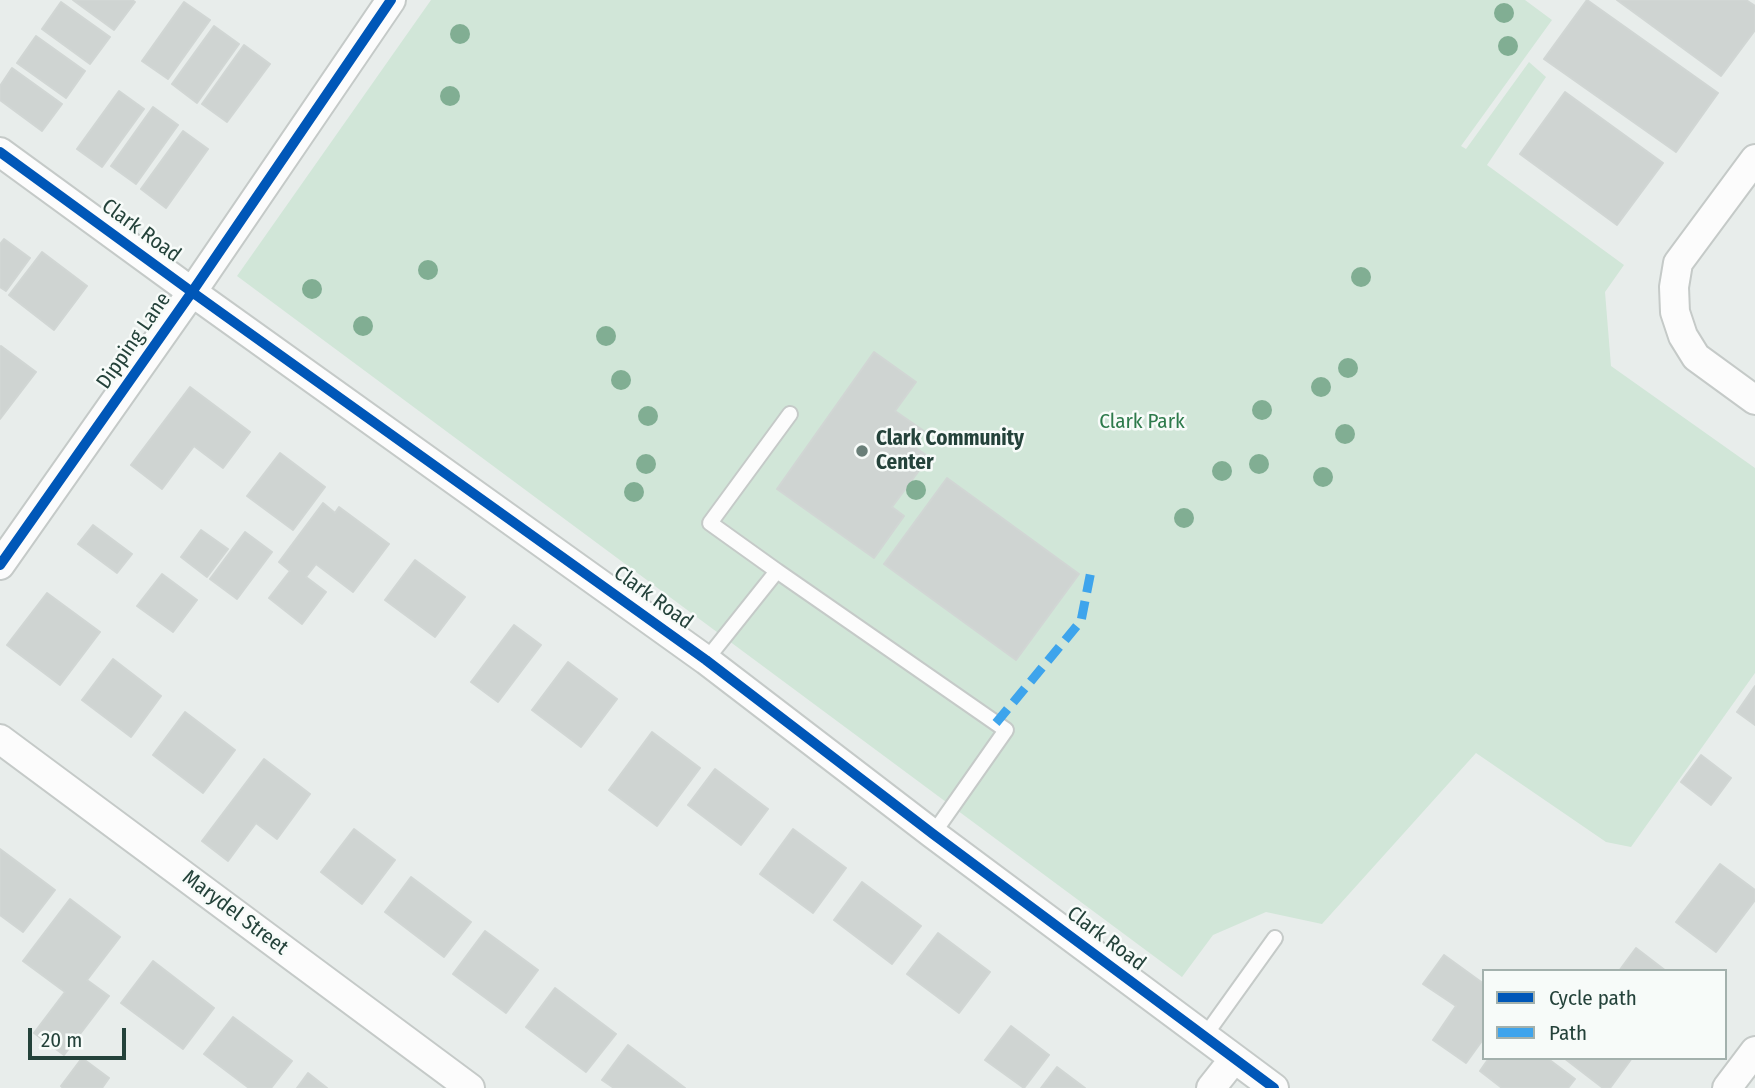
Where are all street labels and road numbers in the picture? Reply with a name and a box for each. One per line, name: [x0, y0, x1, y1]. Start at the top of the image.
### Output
street label: Clark Road: [96, 194, 186, 268]
street label: Dipping Lane: [92, 288, 176, 394]
street label: Clark Road: [608, 561, 698, 635]
street label: Marydel Street: [177, 865, 293, 961]
street label: Clark Road: [1062, 901, 1150, 977]

